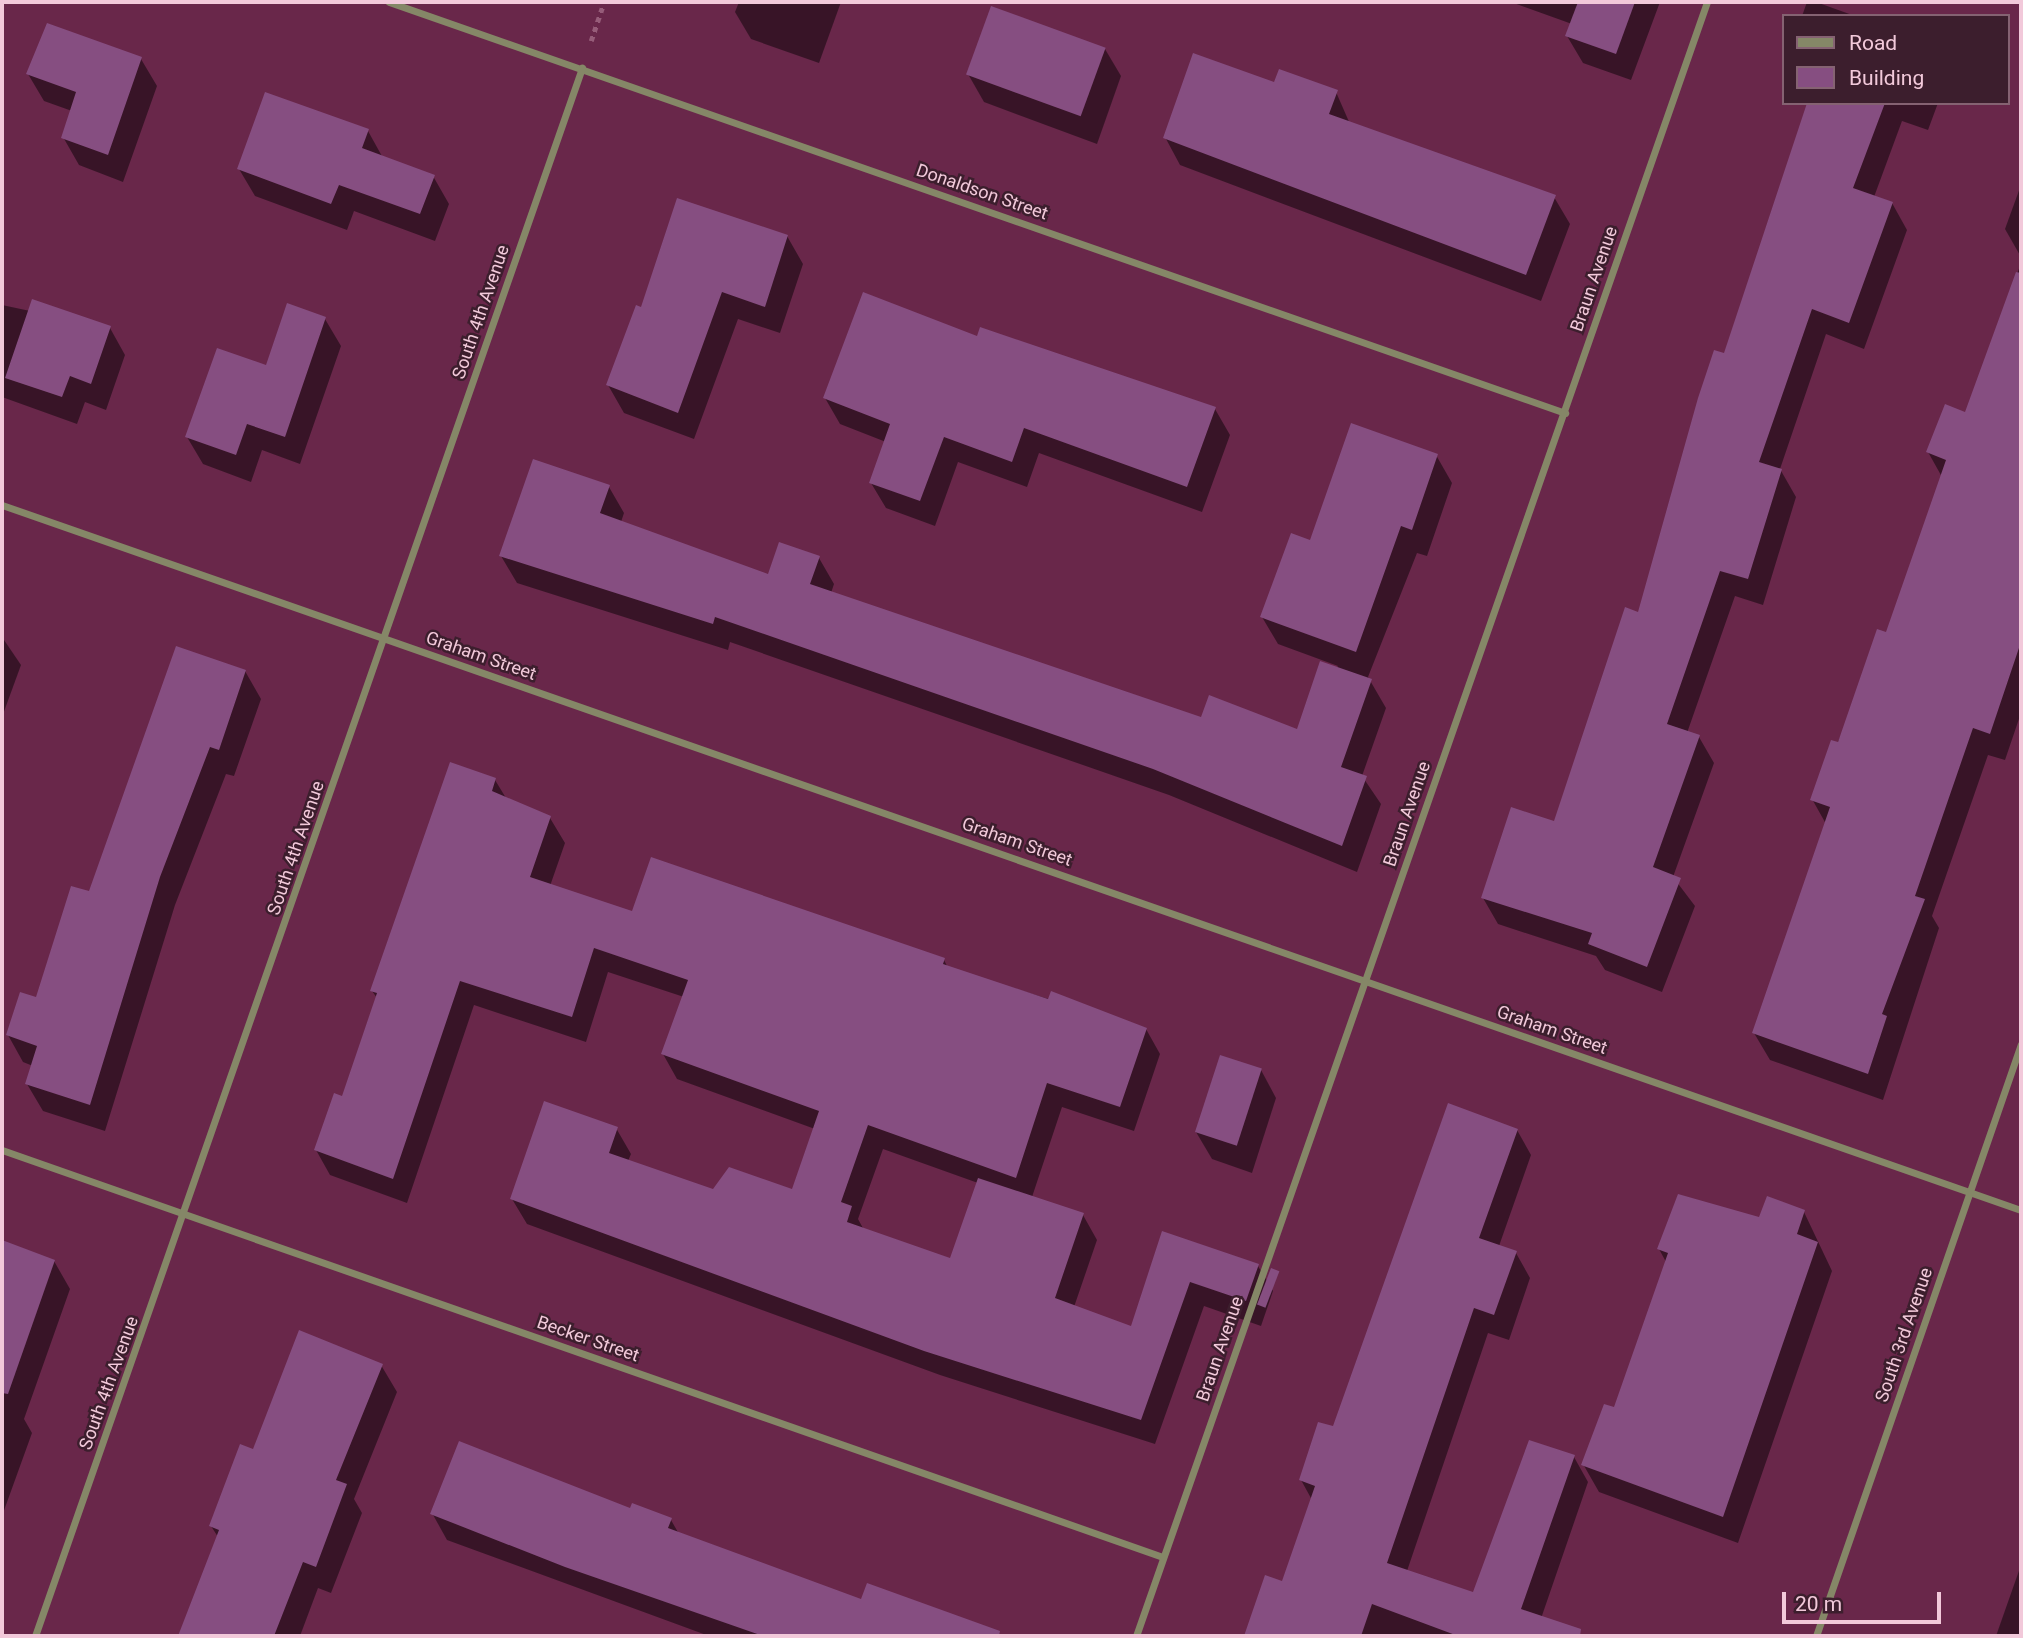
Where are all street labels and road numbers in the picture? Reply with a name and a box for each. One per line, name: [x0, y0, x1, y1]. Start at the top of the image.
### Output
street label: Donaldson Street: [913, 159, 1051, 225]
street label: Braun Avenue: [1566, 224, 1622, 334]
street label: South 4th Avenue: [448, 242, 514, 382]
street label: Graham Street: [423, 627, 539, 685]
street label: Braun Avenue: [1379, 759, 1435, 869]
street label: South 4th Avenue: [263, 778, 329, 918]
street label: Graham Street: [959, 813, 1075, 871]
street label: Graham Street: [1494, 1001, 1610, 1059]
street label: South 3rd Avenue: [1871, 1265, 1937, 1405]
street label: Braun Avenue: [1192, 1294, 1248, 1404]
street label: Becker Street: [534, 1311, 642, 1367]
street label: South 4th Avenue: [75, 1313, 143, 1453]

